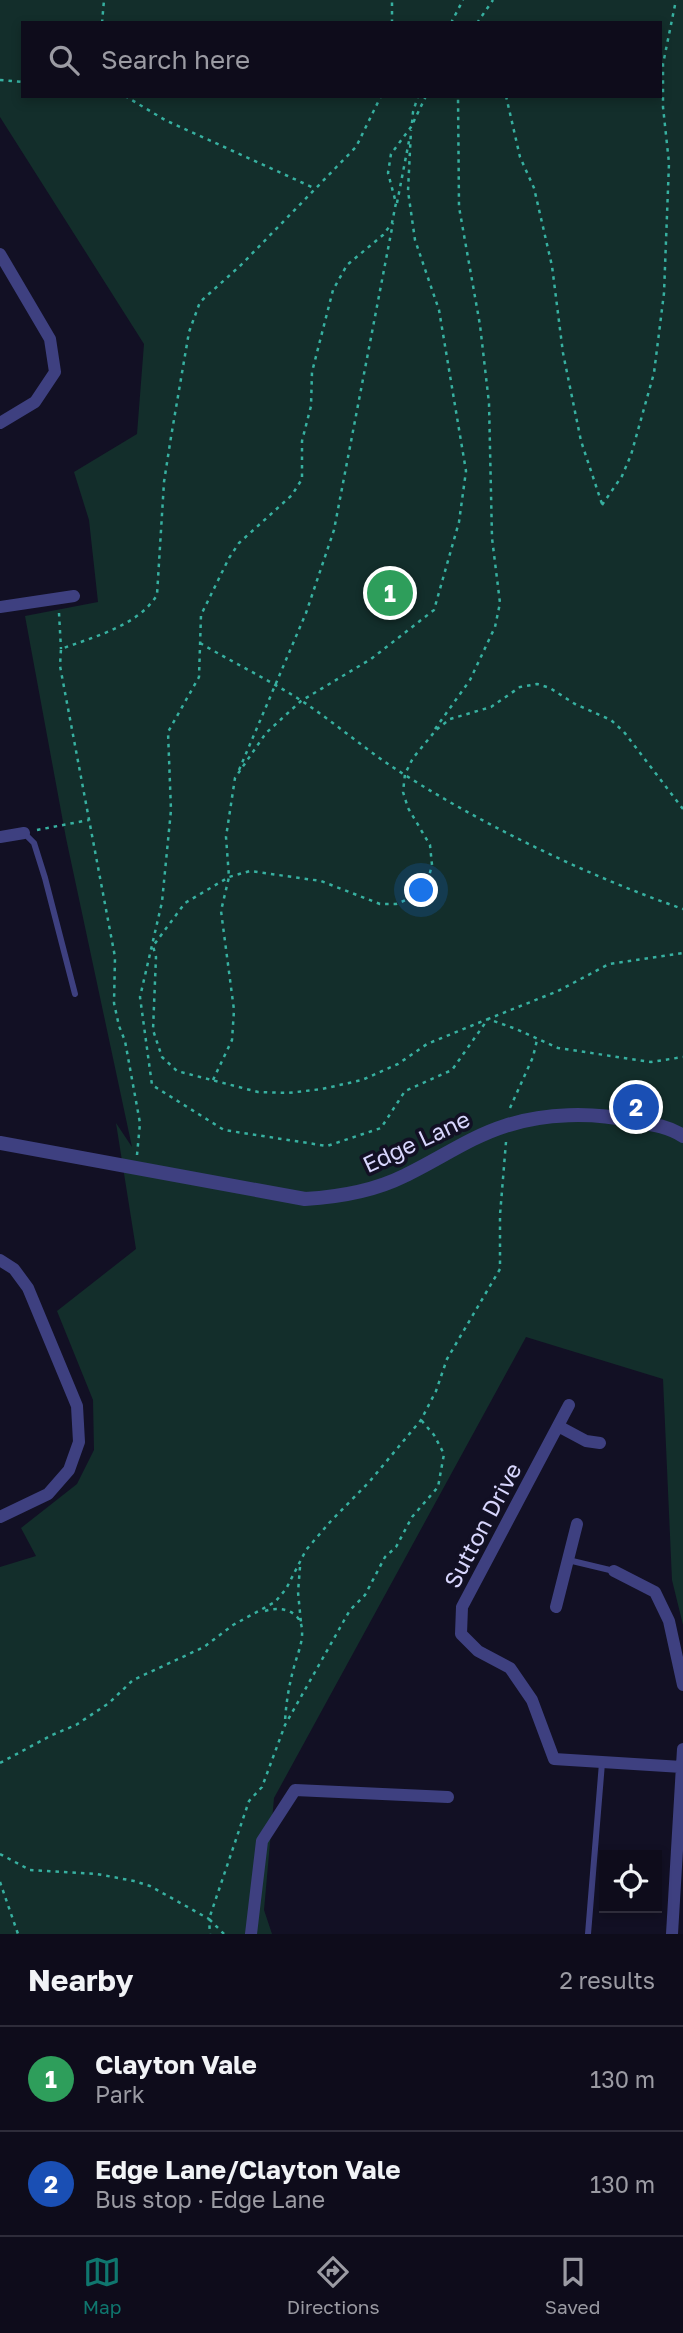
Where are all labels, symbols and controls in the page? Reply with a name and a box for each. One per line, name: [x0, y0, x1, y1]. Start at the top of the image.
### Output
search box: [21, 21, 662, 98]
icon: search: [45, 41, 83, 79]
text: Search here: [101, 44, 250, 75]
pin: 1: [367, 567, 413, 619]
your location: [404, 873, 438, 907]
pin: 2: [613, 1081, 659, 1133]
street label: Edge Lane: [358, 1104, 474, 1178]
street label: Sutton Drive: [437, 1458, 527, 1592]
map controls: [599, 1850, 662, 1913]
button: locate: [599, 1850, 662, 1913]
text: Nearby: [28, 1962, 133, 1998]
text: 2 results: [559, 1966, 655, 1994]
text: Clayton Vale: [95, 2049, 257, 2080]
text: 1: [45, 2065, 57, 2093]
text: 130 m: [590, 2065, 655, 2093]
text: Park: [95, 2080, 145, 2108]
text: Edge Lane/Clayton Vale: [95, 2154, 401, 2185]
text: 2: [44, 2170, 58, 2198]
text: 130 m: [590, 2170, 655, 2198]
text: Bus stop · Edge Lane: [95, 2185, 325, 2213]
tab: Map: [83, 2253, 121, 2318]
tab: Directions: [287, 2253, 380, 2318]
tab: Saved: [545, 2253, 600, 2318]

